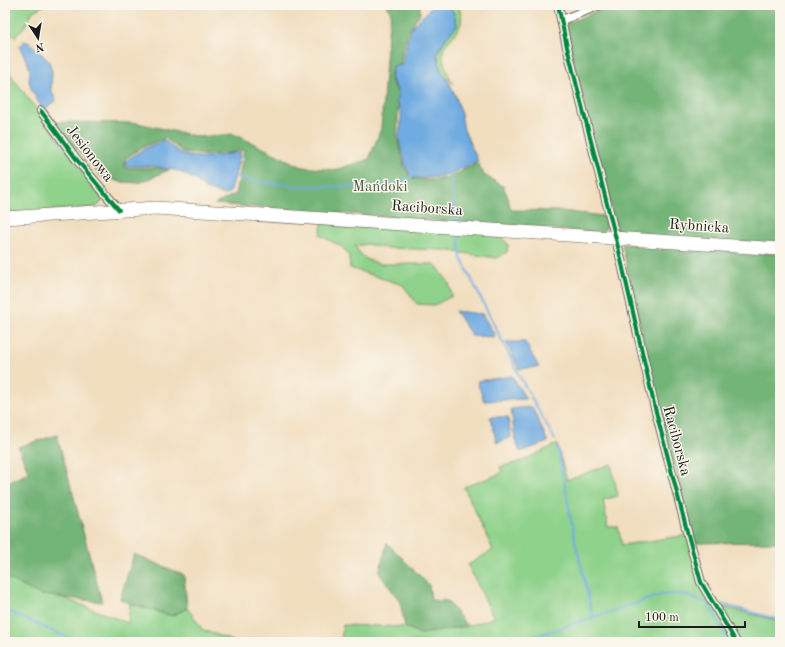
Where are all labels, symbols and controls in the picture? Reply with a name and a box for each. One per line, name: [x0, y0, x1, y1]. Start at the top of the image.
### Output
north arrow: [18, 18, 58, 58]
text: N: [34, 40, 45, 53]
street label: Jesionowa: [63, 123, 116, 185]
park label: Mańdoki: [352, 180, 408, 195]
street label: Raciborska: [391, 199, 464, 219]
street label: Rybnicka: [668, 217, 730, 237]
street label: Raciborska: [659, 404, 693, 478]
scale bar: [639, 603, 745, 629]
text: 100 m: [645, 612, 679, 624]

